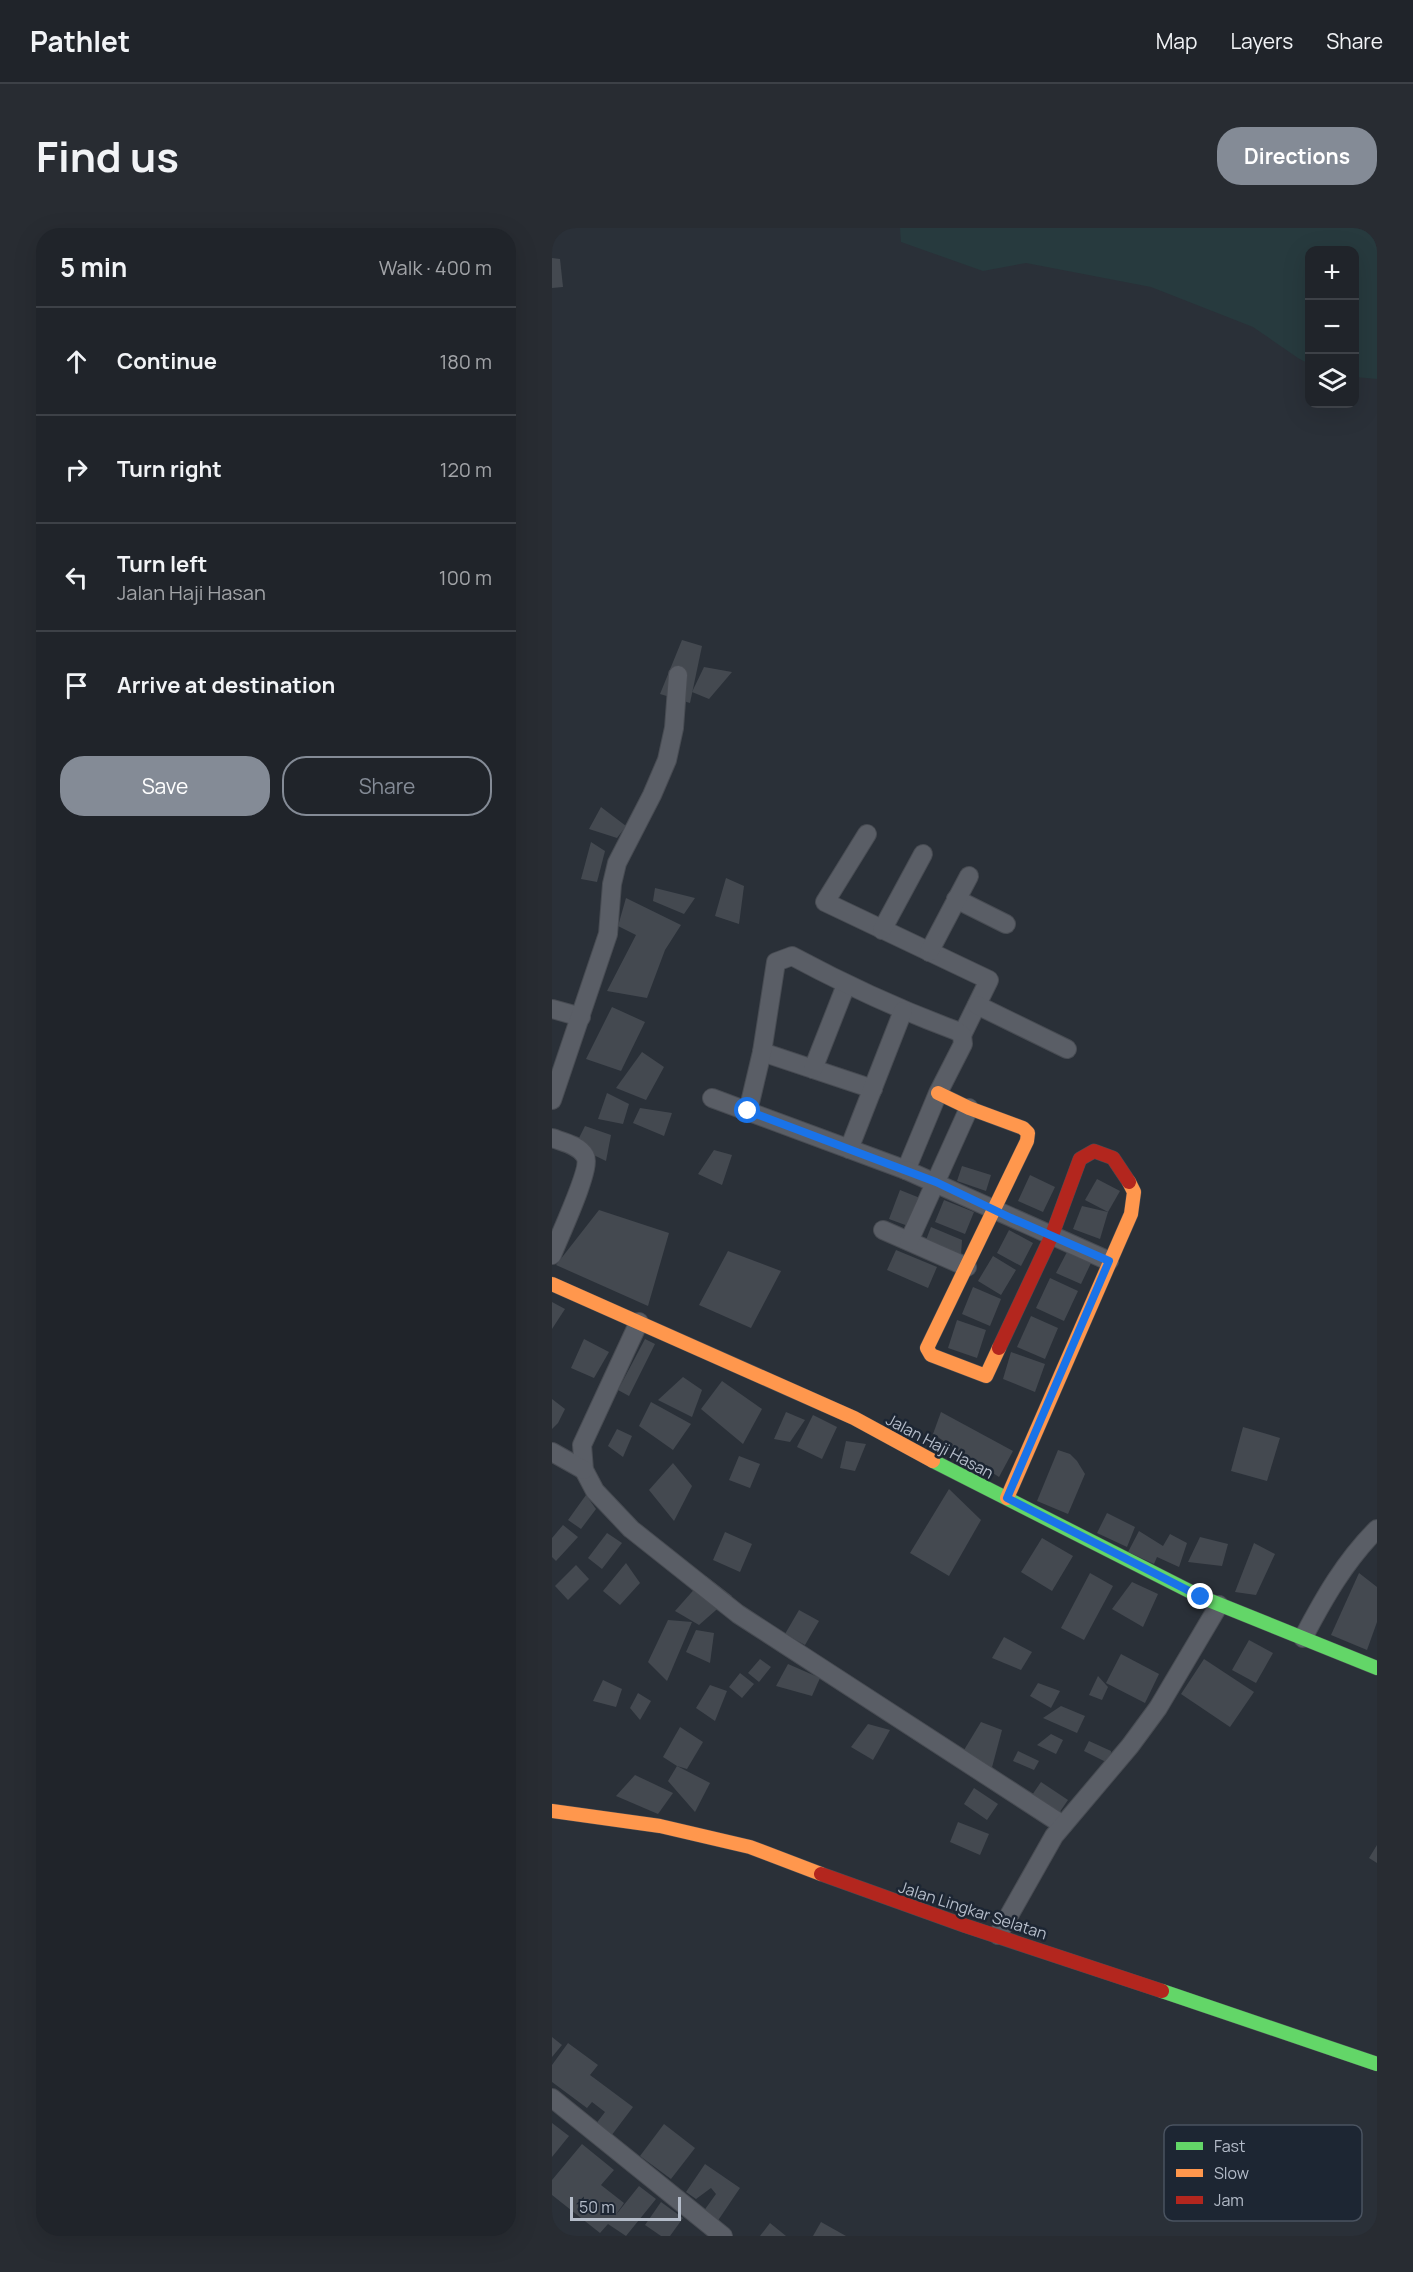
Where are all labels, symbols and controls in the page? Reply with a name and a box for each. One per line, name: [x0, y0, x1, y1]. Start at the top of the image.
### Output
text: Pathlet: [30, 22, 130, 60]
text: Map: [1156, 27, 1197, 55]
text: Layers: [1230, 27, 1293, 55]
text: Share: [1326, 27, 1383, 55]
text: Find us: [36, 127, 179, 185]
button: Directions: [1217, 127, 1377, 185]
map controls: [1305, 246, 1359, 408]
button: +: [1305, 246, 1359, 300]
text: 5 min: [60, 249, 127, 285]
text: Walk · 400 m: [379, 254, 492, 281]
button: −: [1305, 300, 1359, 354]
icon: ahead: [60, 345, 93, 378]
text: Continue: [117, 346, 217, 376]
text: 180 m: [439, 348, 492, 375]
button: layers: [1305, 354, 1359, 408]
icon: right: [60, 453, 93, 486]
text: Turn right: [117, 454, 222, 484]
text: 120 m: [440, 456, 492, 483]
text: Turn left: [117, 549, 207, 579]
icon: left: [60, 561, 93, 594]
text: 100 m: [439, 564, 492, 591]
text: Jalan Haji Hasan: [117, 579, 266, 606]
icon: arrive: [60, 669, 93, 702]
text: Arrive at destination: [117, 670, 335, 700]
button: Save: [60, 756, 270, 816]
button: Share: [282, 756, 492, 816]
route start: [734, 1097, 760, 1123]
street label: Jalan Haji Hasan: [882, 1408, 998, 1484]
route end: [1187, 1583, 1213, 1609]
street label: Jalan Lingkar Selatan: [896, 1876, 1050, 1944]
legend: [1164, 2125, 1362, 2221]
text: Fast: [1214, 2135, 1245, 2157]
text: Slow: [1214, 2162, 1249, 2184]
text: Jam: [1214, 2189, 1244, 2211]
scale bar: [570, 2194, 681, 2222]
text: 50 m: [579, 2196, 615, 2218]

